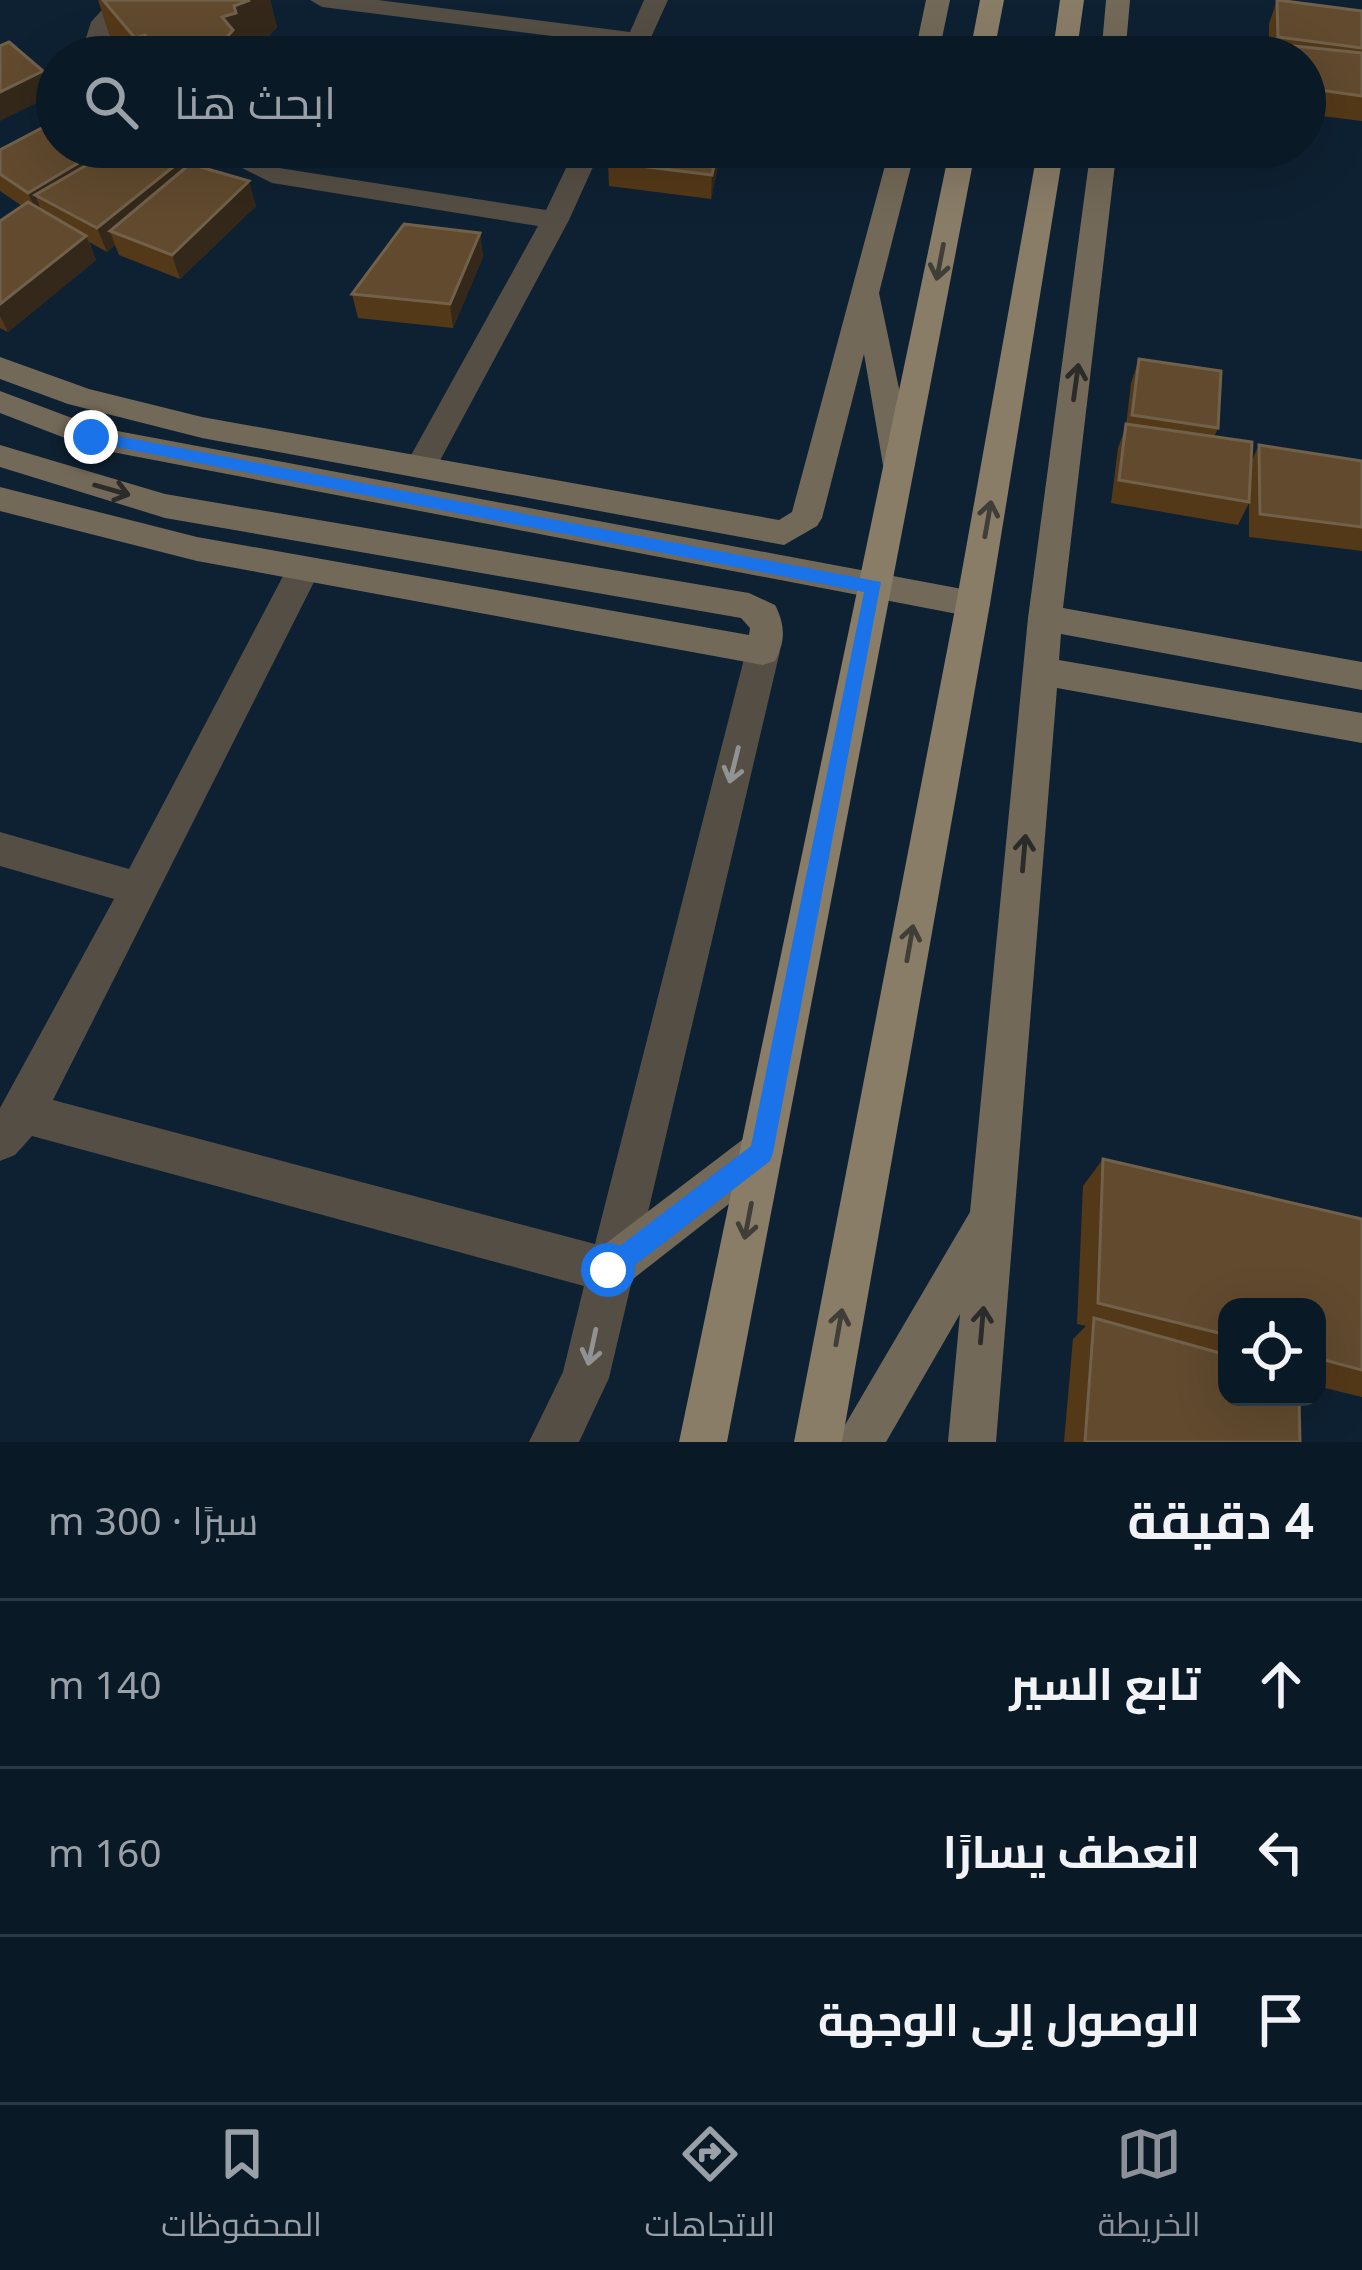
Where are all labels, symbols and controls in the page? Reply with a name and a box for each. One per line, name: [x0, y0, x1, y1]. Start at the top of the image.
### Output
search box: [36, 36, 1326, 168]
icon: search: [78, 69, 144, 135]
text: ابحث هنا: [174, 71, 336, 132]
one-way arrow: [928, 241, 950, 280]
one-way arrow: [1065, 363, 1088, 402]
route end: [64, 410, 118, 464]
one-way arrow: [92, 480, 130, 502]
one-way arrow: [977, 500, 1000, 539]
one-way arrow: [722, 745, 744, 783]
one-way arrow: [1013, 834, 1036, 873]
one-way arrow: [900, 925, 922, 964]
one-way arrow: [736, 1200, 758, 1239]
route start: [581, 1243, 635, 1297]
map controls: [1218, 1298, 1326, 1406]
button: locate: [1218, 1298, 1326, 1406]
one-way arrow: [971, 1307, 994, 1346]
one-way arrow: [829, 1308, 851, 1347]
one-way arrow: [579, 1328, 602, 1366]
text: 4 دقيقة: [1127, 1484, 1314, 1554]
text: سيرًا · 300 m: [48, 1493, 258, 1546]
icon: ahead: [1248, 1651, 1314, 1717]
text: تابع السير: [1009, 1652, 1200, 1713]
text: 140 m: [48, 1657, 162, 1710]
icon: left: [1248, 1819, 1314, 1885]
text: انعطف يسارًا: [943, 1820, 1200, 1881]
text: 160 m: [48, 1825, 162, 1878]
icon: arrive: [1248, 1987, 1314, 2053]
text: الوصول إلى الوجهة: [818, 1988, 1200, 2049]
tab: المحفوظات: [161, 2121, 322, 2255]
tab: الاتجاهات: [645, 2121, 775, 2255]
tab: الخريطة: [1098, 2121, 1201, 2255]

